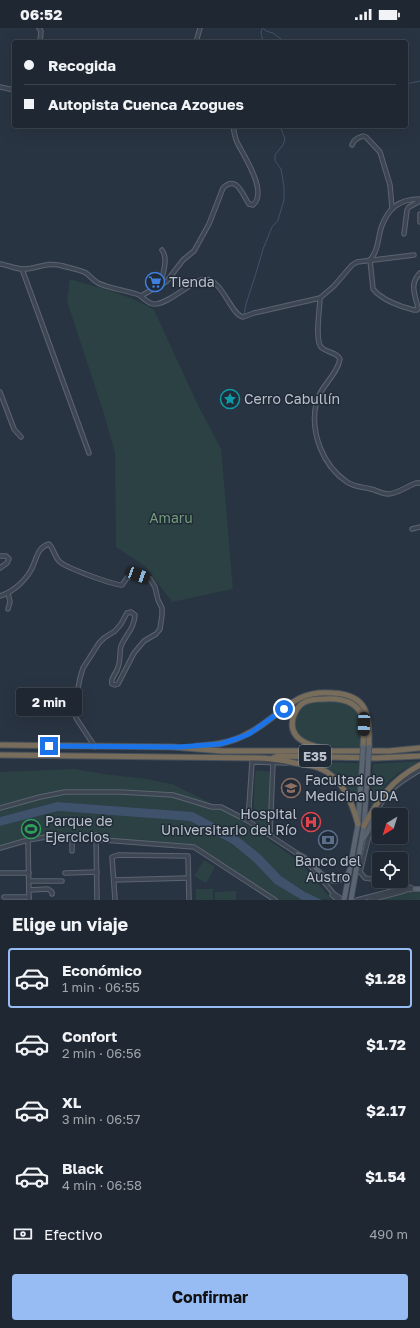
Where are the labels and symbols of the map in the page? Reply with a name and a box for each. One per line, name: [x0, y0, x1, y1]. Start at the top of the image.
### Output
supermarket icon: Tienda: [144, 271, 166, 293]
place label: Tienda: [169, 273, 215, 290]
place icon: Cerro Cabullín: [219, 388, 241, 410]
place label: Cerro Cabullín: [244, 390, 340, 407]
park label: Amaru: [149, 509, 193, 526]
car: [125, 565, 151, 585]
callout: 2 min: [16, 688, 82, 716]
route start: [275, 700, 293, 718]
car: [358, 712, 370, 736]
route end: [40, 737, 58, 755]
road number: E35: [299, 745, 331, 767]
place label: Facultad de Medicina UDA: [305, 771, 399, 804]
school or university icon: Facultad de Medicina UDA: [280, 777, 302, 799]
place label: Hospital Universitario del Río: [161, 805, 297, 838]
north arrow: [372, 808, 408, 844]
hospital icon: Hospital Universitario del Río: [300, 811, 322, 833]
place label: Parque de Ejercicios: [45, 812, 113, 845]
sports icon: Parque de Ejercicios: [20, 818, 42, 840]
bank icon: Banco del Austro: [317, 829, 339, 851]
place label: Banco del Austro: [295, 852, 361, 885]

